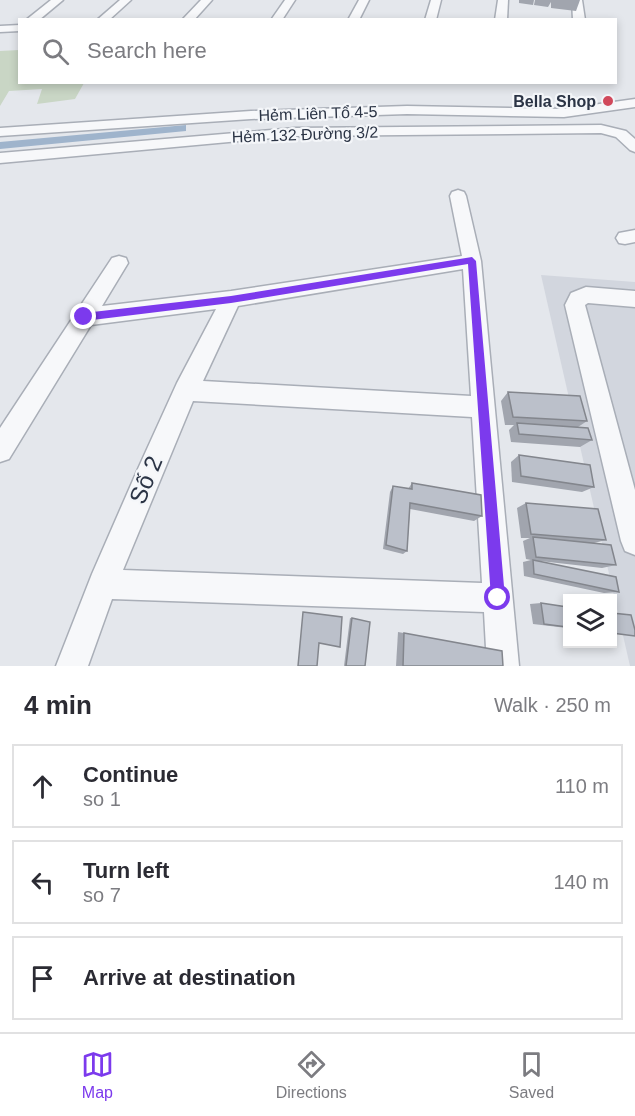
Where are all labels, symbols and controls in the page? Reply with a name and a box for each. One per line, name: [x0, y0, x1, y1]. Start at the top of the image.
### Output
search box: [18, 18, 617, 84]
icon: search: [39, 35, 72, 68]
text: Search here: [87, 38, 207, 63]
place label: Bella Shop: [513, 93, 596, 110]
marker: Bella Shop: [601, 94, 615, 108]
street label: Hẻm Liên Tổ 4-5: [258, 103, 378, 124]
street label: Hẻm 132 Đường 3/2: [231, 123, 379, 146]
route end: [70, 303, 96, 329]
street label: Số 2: [123, 452, 168, 508]
route start: [484, 584, 510, 610]
map controls: [563, 594, 617, 648]
button: layers: [563, 594, 617, 648]
text: 4 min: [24, 690, 92, 720]
text: Walk · 250 m: [494, 694, 611, 716]
text: Continue: [83, 762, 178, 787]
icon: ahead: [26, 770, 59, 803]
text: 110 m: [555, 775, 609, 797]
text: so 1: [83, 788, 121, 810]
text: Turn left: [83, 858, 169, 883]
icon: left: [26, 866, 59, 899]
text: 140 m: [553, 871, 609, 893]
text: so 7: [83, 884, 121, 906]
icon: arrive: [26, 962, 59, 995]
text: Arrive at destination: [83, 965, 296, 990]
tab: Map: [81, 1048, 114, 1102]
tab: Directions: [276, 1048, 347, 1102]
tab: Saved: [509, 1048, 554, 1102]

